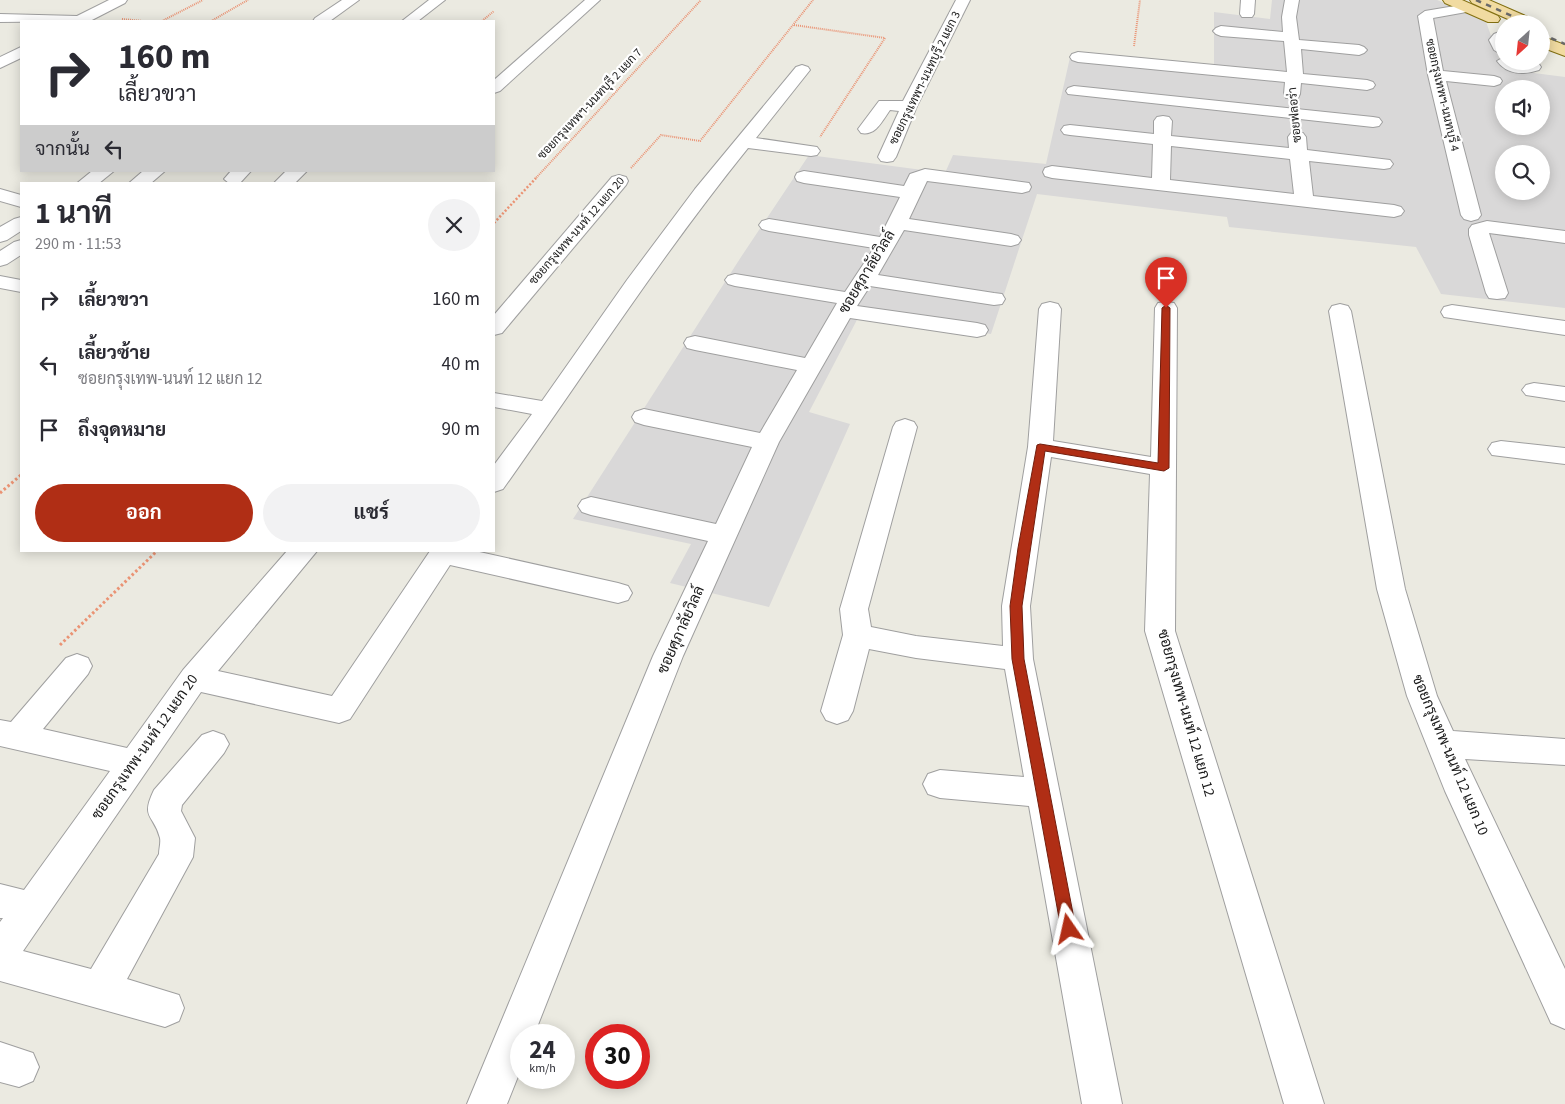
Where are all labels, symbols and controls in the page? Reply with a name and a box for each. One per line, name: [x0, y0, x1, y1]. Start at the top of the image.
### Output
street label: ซอยกรุงเทพฯ-นนทบุรี 2 แยก 3: [885, 8, 965, 148]
north arrow: [1495, 15, 1550, 70]
map controls: [1495, 15, 1550, 200]
text: 160 m: [118, 32, 210, 82]
street label: ซอยกรุงเทพฯ-นนทบุรี 4: [1421, 37, 1463, 153]
icon: right: [35, 40, 100, 105]
street label: ซอยกรุงเทพฯ-นนทบุรี 2 แยก 7: [534, 45, 646, 163]
text: เลี้ยวขวา: [118, 78, 196, 110]
button: sound: [1495, 80, 1550, 135]
street label: ซอยฟลอร่า: [1284, 87, 1306, 143]
icon: left: [100, 135, 128, 163]
text: จากนั้น: [35, 136, 90, 163]
button: search: [1495, 145, 1550, 200]
street label: ซอยกรุงเทพ-นนท์ 12 แยก 20: [525, 173, 629, 289]
text: 1 นาที: [35, 192, 112, 235]
button: close: [428, 199, 480, 251]
street label: ซอยศุภาลัยวิลล์: [834, 226, 900, 318]
text: 290 m · 11:53: [35, 233, 122, 255]
pin: [1145, 257, 1187, 308]
icon: arrive: [1152, 264, 1180, 292]
icon: right: [35, 286, 63, 314]
text: 160 m: [432, 286, 480, 313]
text: เลี้ยวขวา: [78, 287, 149, 314]
text: เลี้ยวซ้าย: [78, 340, 150, 367]
icon: left: [35, 351, 63, 379]
text: 40 m: [442, 351, 480, 378]
text: ซอยกรุงเทพ-นนท์ 12 แยก 12: [78, 368, 263, 390]
icon: arrive: [35, 416, 63, 444]
text: 90 m: [442, 416, 480, 443]
text: ถึงจุดหมาย: [78, 417, 166, 444]
button: ออก: [35, 484, 253, 542]
button: แชร์: [263, 484, 480, 542]
street label: ซอยศุภาลัยวิลล์: [652, 583, 710, 677]
street label: ซอยกรุงเทพ-นนท์ 12 แยก 12: [1152, 627, 1220, 799]
street label: ซอยกรุงเทพ-นนท์ 12 แยก 20: [87, 670, 203, 824]
street label: ซอยกรุงเทพ-นนท์ 12 แยก 10: [1407, 671, 1493, 839]
position arrow: [1042, 902, 1094, 954]
speed limit sign: 30: [585, 1024, 650, 1089]
text: 24: [529, 1032, 556, 1068]
text: km/h: [529, 1060, 556, 1077]

